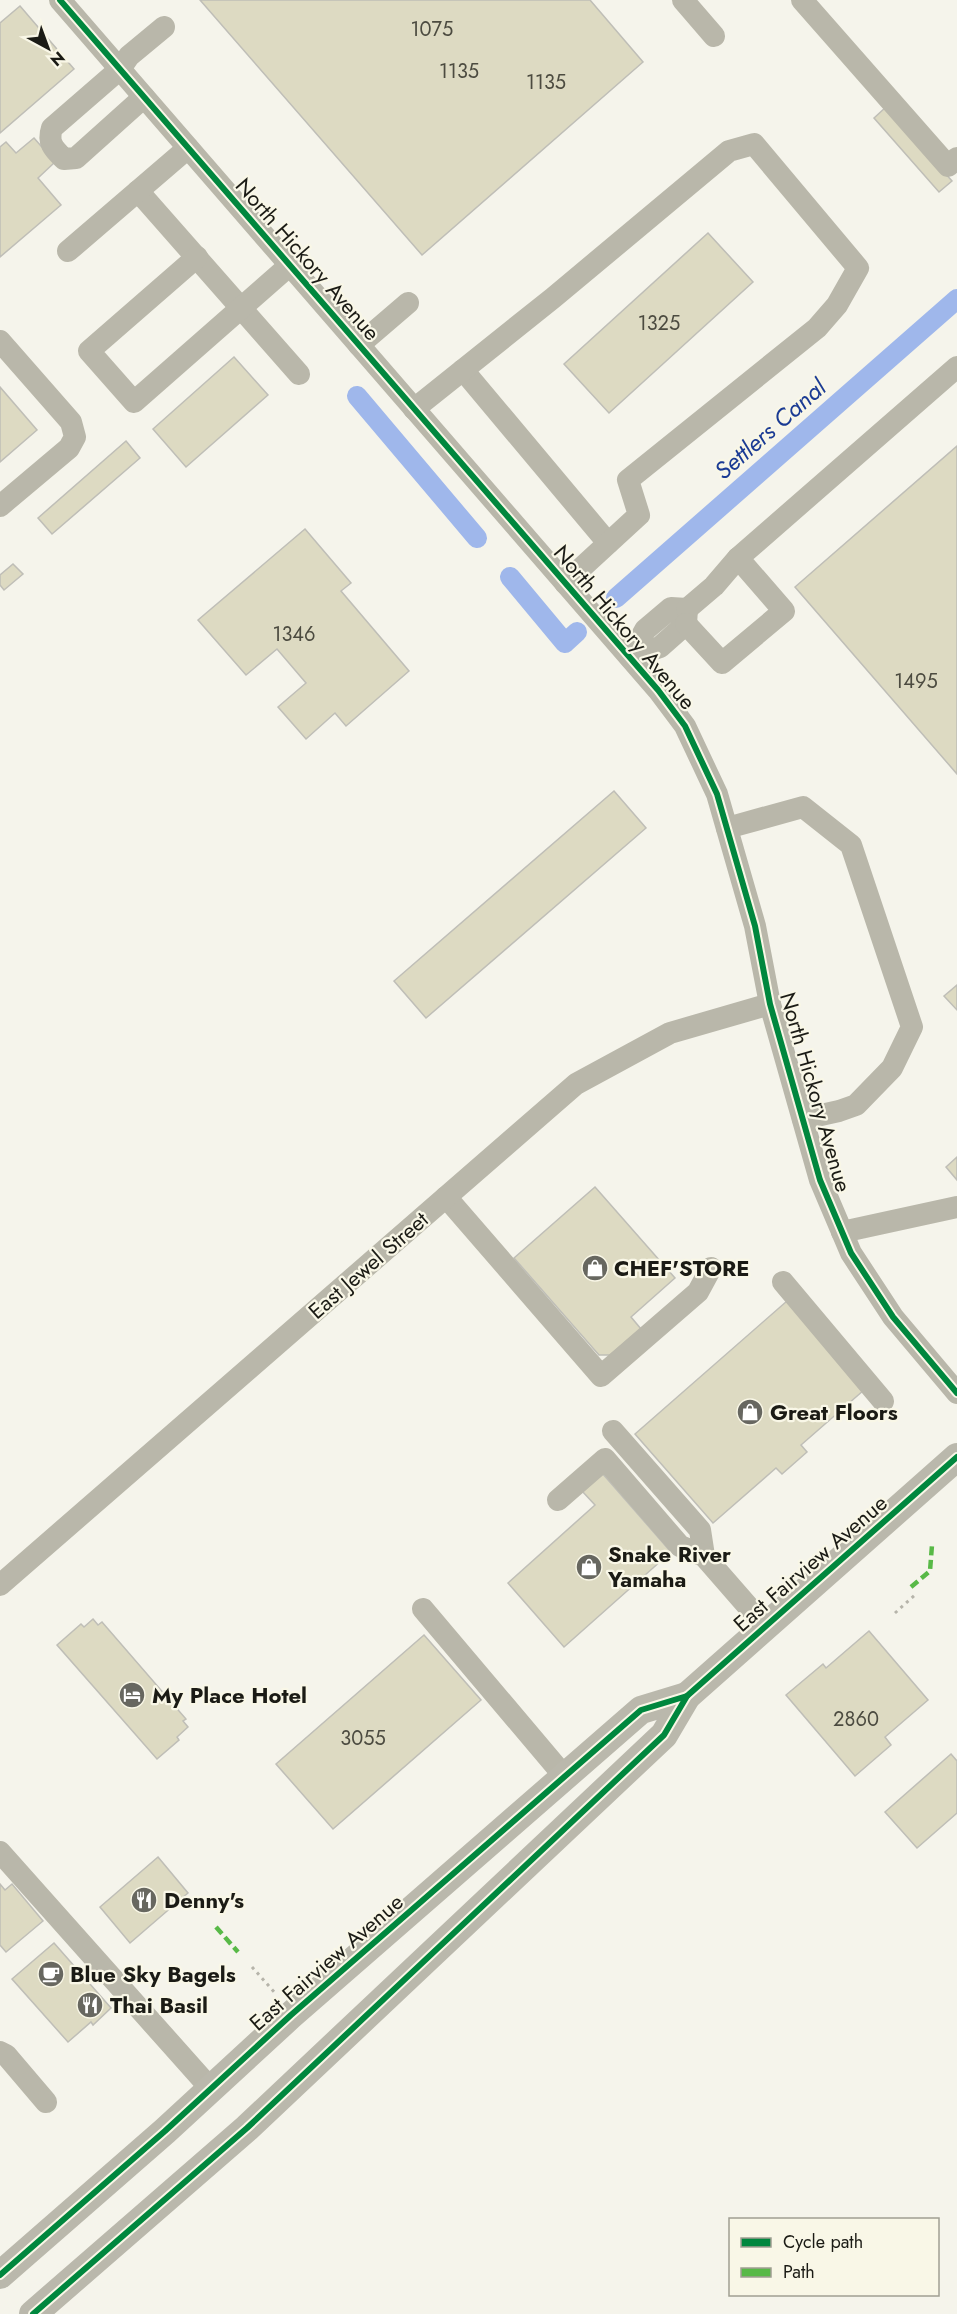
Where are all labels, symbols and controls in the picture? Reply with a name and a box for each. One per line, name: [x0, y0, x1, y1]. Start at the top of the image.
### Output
house number: 1075: [411, 15, 453, 44]
north arrow: [18, 18, 78, 78]
text: N: [45, 46, 70, 72]
house number: 1135: [439, 57, 479, 86]
house number: 1135: [526, 68, 566, 97]
street label: North Hickory Avenue: [228, 171, 388, 347]
house number: 1325: [638, 309, 680, 338]
water label: Settlers Canal: [706, 369, 835, 487]
street label: North Hickory Avenue: [546, 538, 704, 716]
house number: 1346: [272, 620, 316, 649]
house number: 1495: [894, 667, 938, 696]
street label: North Hickory Avenue: [772, 988, 860, 1196]
street label: East Jewel Street: [301, 1203, 436, 1326]
place label: CHEF'STORE: [614, 1252, 749, 1284]
shop icon: CHEF'STORE: [580, 1253, 610, 1283]
place label: Great Floors: [770, 1396, 898, 1428]
shop icon: Great Floors: [735, 1397, 765, 1427]
street label: East Fairview Avenue: [726, 1487, 894, 1639]
place label: Snake River Yamaha: [607, 1538, 731, 1595]
shop icon: Snake River Yamaha: [574, 1552, 604, 1582]
place label: My Place Hotel: [152, 1679, 307, 1711]
hotel icon: My Place Hotel: [117, 1680, 147, 1710]
house number: 2860: [833, 1705, 879, 1734]
house number: 3055: [340, 1724, 386, 1753]
place label: Denny's: [164, 1884, 244, 1916]
restaurant icon: Denny's: [129, 1885, 159, 1915]
street label: East Fairview Avenue: [242, 1886, 410, 2038]
place label: Blue Sky Bagels: [70, 1958, 236, 1990]
cafe icon: Blue Sky Bagels: [36, 1959, 66, 1989]
place label: Thai Basil: [110, 1989, 208, 2021]
restaurant icon: Thai Basil: [75, 1990, 105, 2020]
legend: [729, 2218, 939, 2296]
text: Cycle path: [783, 2229, 863, 2255]
text: Path: [783, 2259, 815, 2285]

